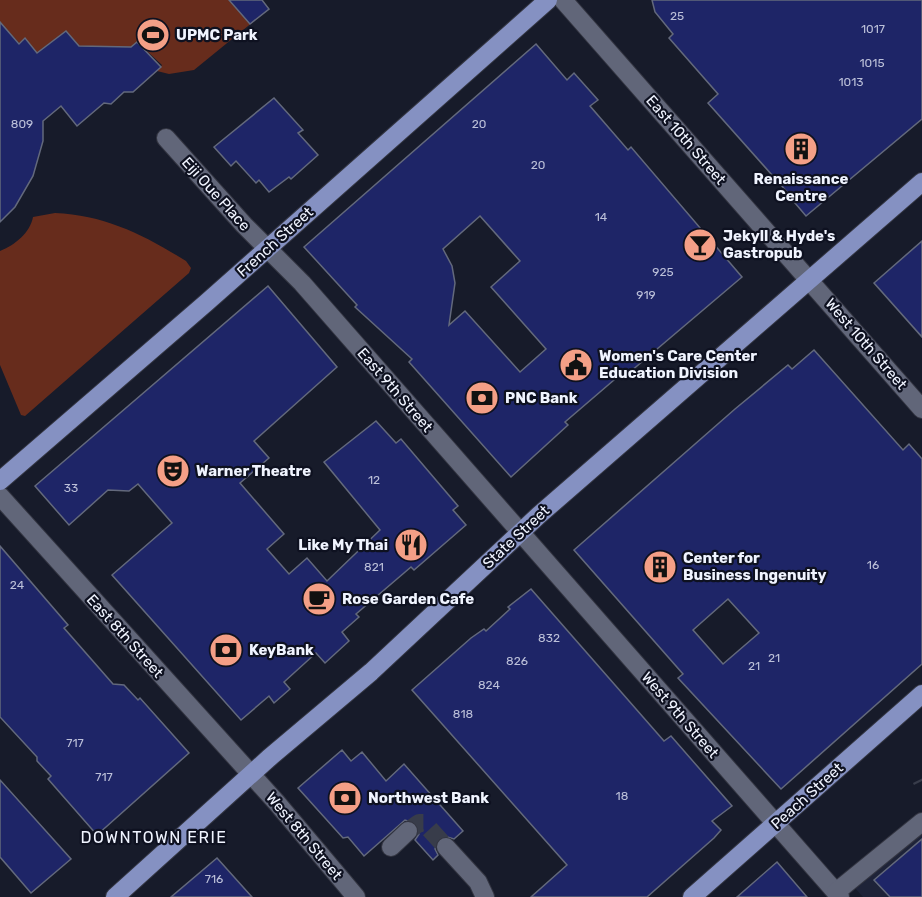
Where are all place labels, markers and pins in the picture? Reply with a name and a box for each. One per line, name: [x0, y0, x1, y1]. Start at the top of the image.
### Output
sports icon: UPMC Park: [135, 17, 171, 53]
place label: UPMC Park: [176, 26, 258, 44]
building icon: Renaissance Centre: [783, 131, 819, 167]
place label: Renaissance Centre: [754, 170, 848, 205]
bar icon: Jekyll & Hyde's Gastropub: [682, 227, 718, 263]
place label: Jekyll & Hyde's Gastropub: [723, 227, 835, 262]
public building icon: Women's Care Center Education Division: [558, 347, 594, 383]
place label: Women's Care Center Education Division: [599, 347, 757, 382]
bank icon: PNC Bank: [464, 380, 500, 416]
place label: PNC Bank: [505, 389, 578, 407]
theatre icon: Warner Theatre: [155, 453, 191, 489]
place label: Warner Theatre: [196, 462, 311, 480]
restaurant icon: Like My Thai: [393, 527, 429, 563]
place label: Like My Thai: [298, 536, 388, 554]
building icon: Center for Business Ingenuity: [642, 549, 678, 585]
place label: Center for Business Ingenuity: [683, 549, 827, 584]
cafe icon: Rose Garden Cafe: [301, 581, 337, 617]
place label: Rose Garden Cafe: [342, 590, 474, 608]
bank icon: KeyBank: [208, 632, 244, 668]
place label: KeyBank: [249, 641, 314, 659]
bank icon: Northwest Bank: [327, 780, 363, 816]
place label: Northwest Bank: [368, 789, 489, 807]

